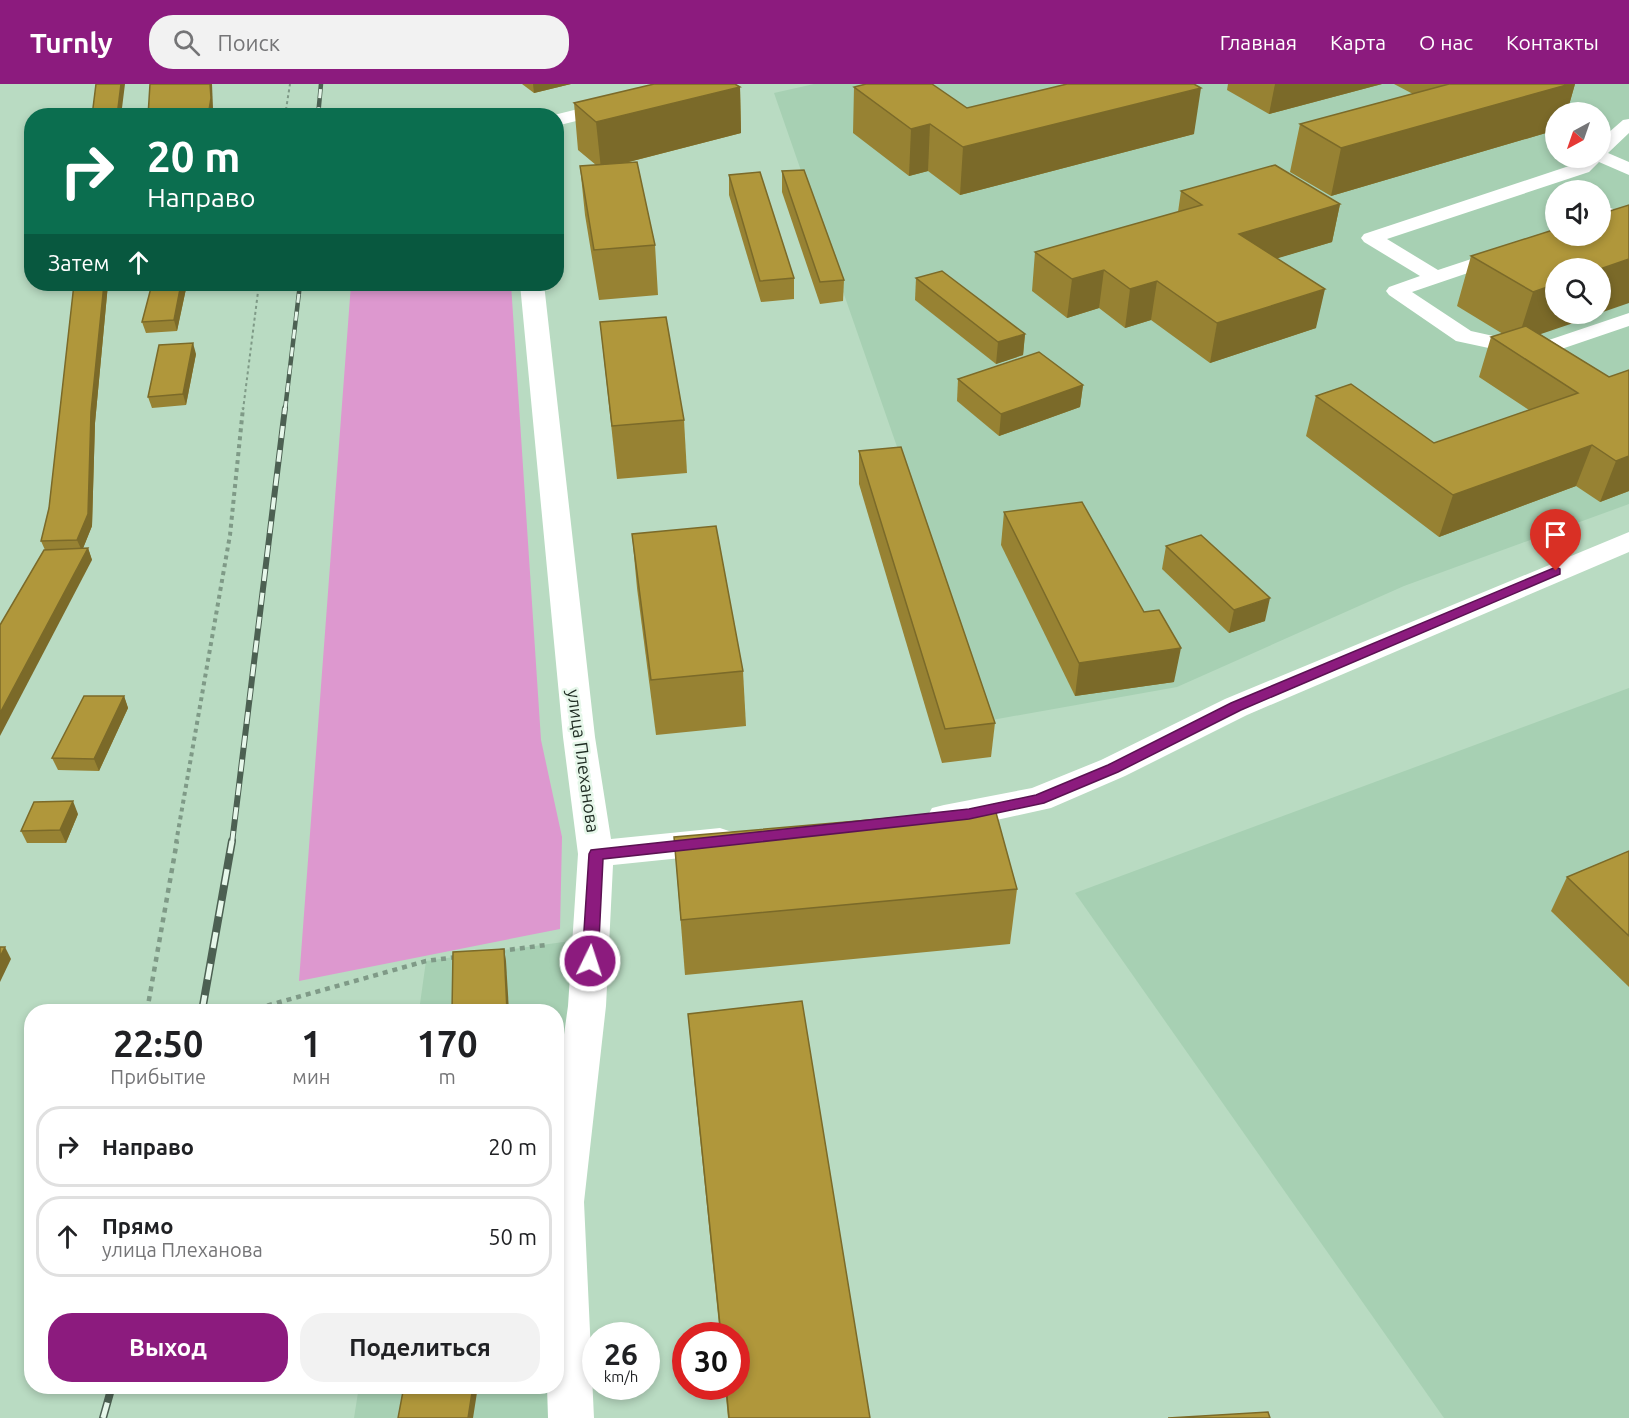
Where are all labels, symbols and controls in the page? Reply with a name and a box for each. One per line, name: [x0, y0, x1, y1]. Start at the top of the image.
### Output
search box: [149, 15, 569, 69]
icon: search: [170, 26, 203, 59]
text: Turnly: [30, 27, 113, 58]
text: Поиск: [218, 30, 280, 55]
text: Главная: [1220, 30, 1297, 54]
text: Карта: [1330, 30, 1386, 54]
text: О нас: [1419, 30, 1473, 54]
text: Контакты: [1506, 30, 1599, 54]
north arrow: [1545, 102, 1611, 168]
map controls: [1545, 102, 1611, 324]
icon: right: [48, 132, 126, 210]
text: 20 m: [147, 133, 241, 180]
button: sound: [1545, 180, 1611, 246]
text: Направо: [147, 182, 256, 212]
icon: ahead: [122, 246, 155, 279]
text: Затем: [48, 250, 110, 275]
button: search: [1545, 258, 1611, 324]
pin: [1530, 509, 1581, 571]
icon: arrive: [1539, 518, 1572, 551]
street label: улица Плеханова: [564, 688, 604, 834]
position arrow: [558, 929, 622, 993]
text: 22:50: [113, 1023, 203, 1064]
text: 1: [301, 1023, 322, 1064]
text: 170: [417, 1023, 478, 1064]
text: Прибытие: [110, 1065, 206, 1088]
text: мин: [292, 1065, 330, 1088]
text: m: [439, 1065, 456, 1088]
icon: right: [51, 1130, 84, 1163]
text: Направо: [102, 1134, 194, 1159]
text: 20 m: [488, 1134, 537, 1159]
text: Прямо: [102, 1213, 173, 1238]
icon: ahead: [51, 1220, 84, 1253]
text: 50 m: [488, 1224, 537, 1249]
text: улица Плеханова: [102, 1238, 263, 1261]
button: Выход: [48, 1313, 288, 1382]
button: Поделиться: [300, 1313, 540, 1382]
speed limit sign: 30: [672, 1322, 750, 1400]
text: 26: [604, 1337, 638, 1371]
text: km/h: [604, 1368, 638, 1385]

